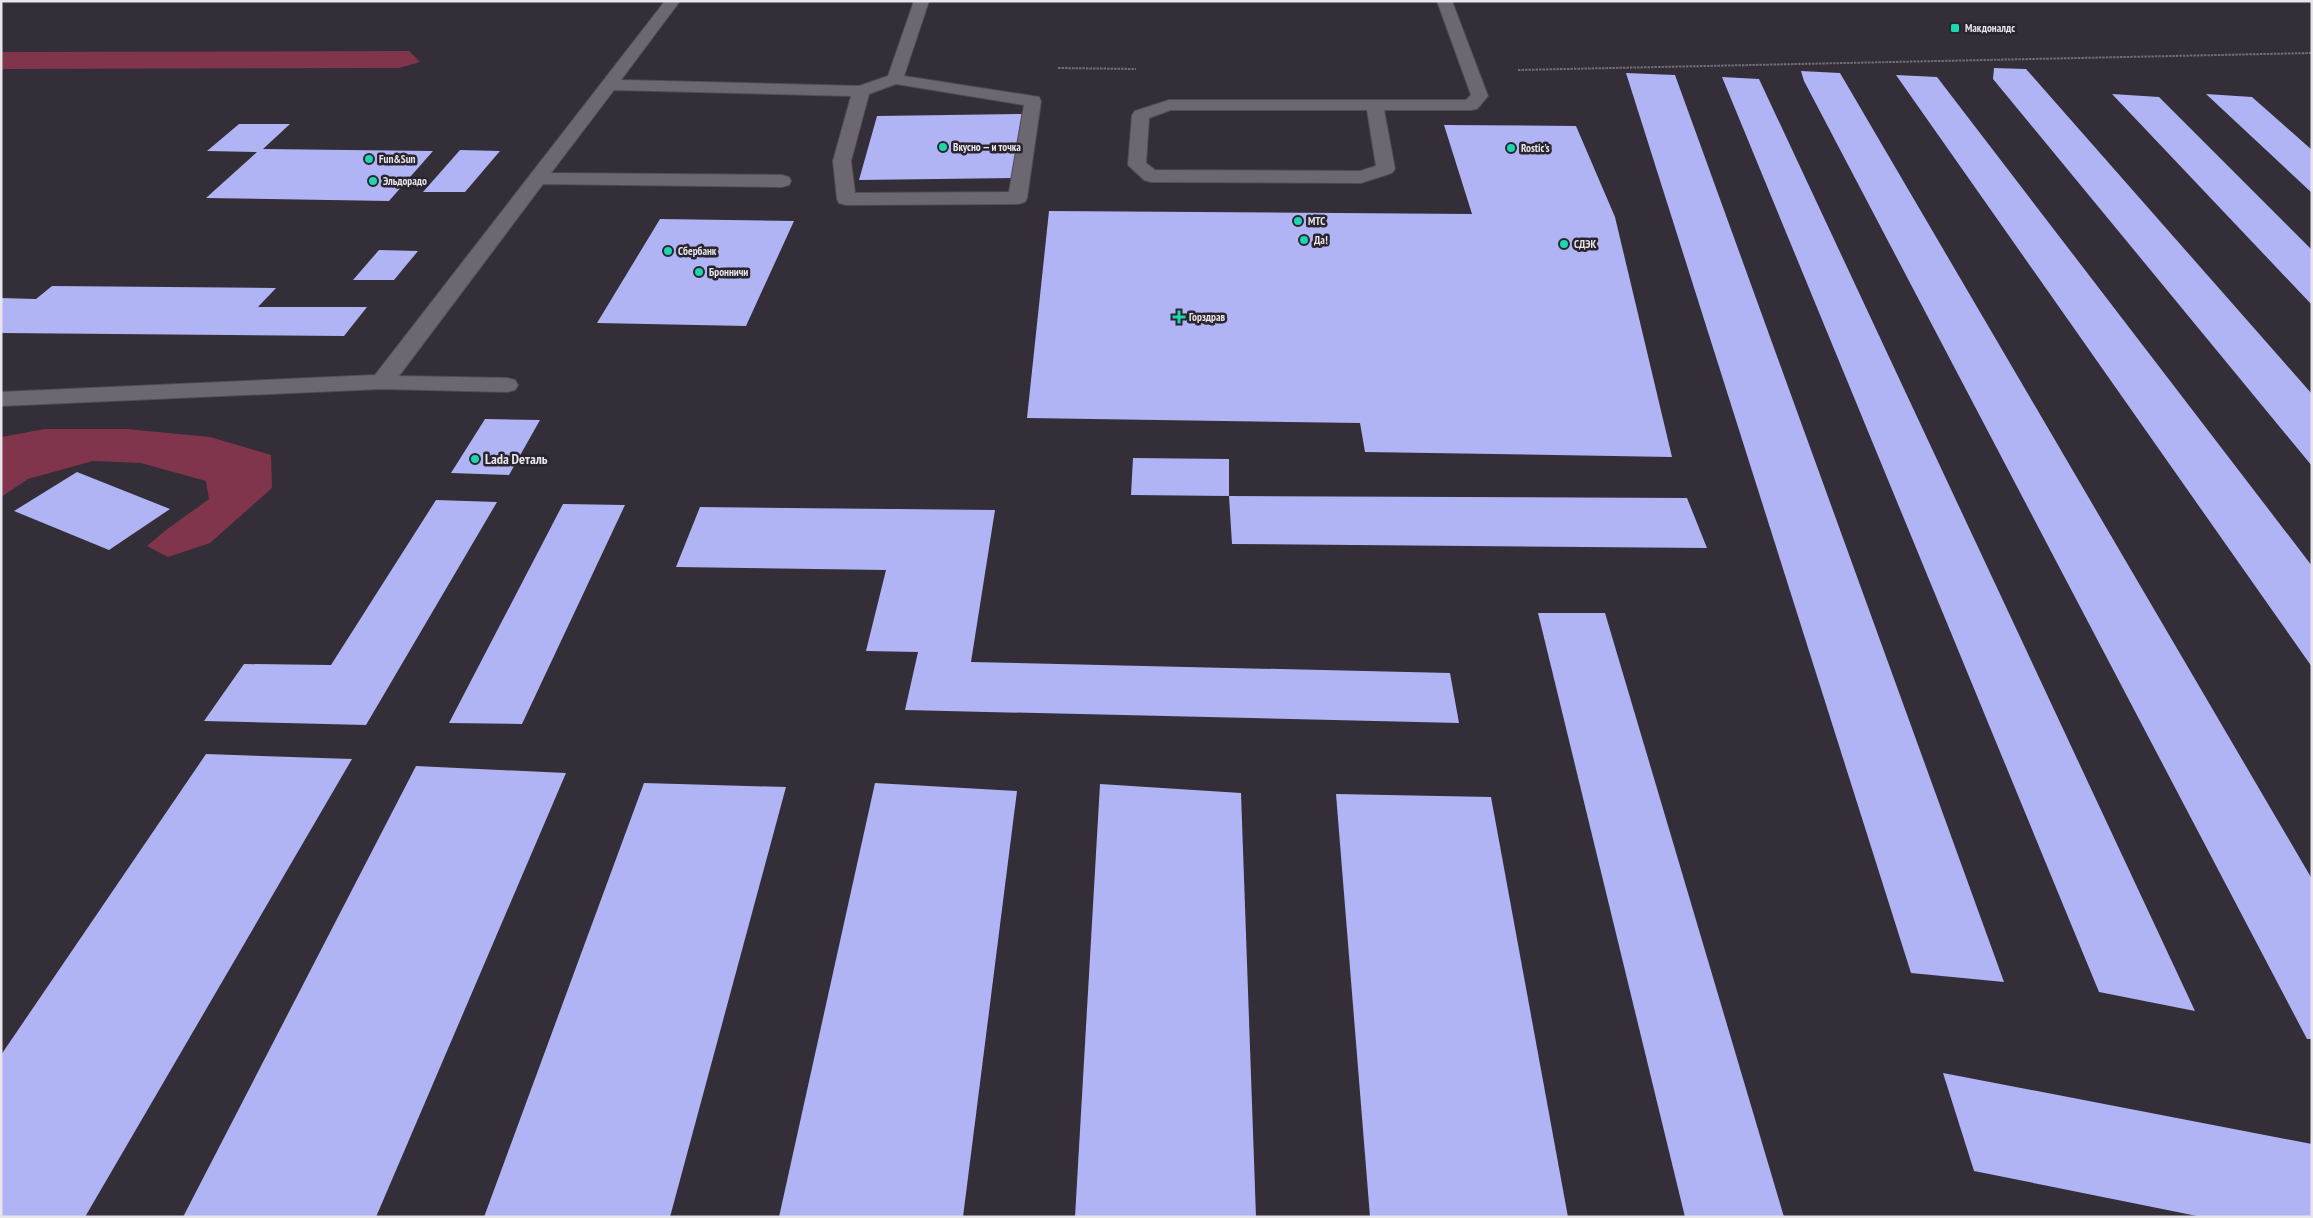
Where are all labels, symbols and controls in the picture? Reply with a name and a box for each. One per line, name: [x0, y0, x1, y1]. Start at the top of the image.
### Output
place label: Макдоналдс: [1965, 21, 2015, 35]
marker: Макдоналдс: [1949, 22, 1961, 34]
place label: Вкусно — и точка: [953, 140, 1021, 154]
marker: Вкусно — и точка: [937, 141, 949, 153]
place label: Rostic's: [1521, 141, 1550, 155]
marker: Rostic's: [1505, 142, 1517, 154]
place label: Fun&Sun: [379, 152, 416, 166]
marker: Fun&Sun: [363, 153, 375, 165]
place label: Эльдорадо: [383, 174, 427, 188]
marker: Эльдорадо: [367, 175, 379, 187]
place label: МТС: [1308, 214, 1325, 228]
marker: МТС: [1292, 215, 1304, 227]
place label: Да!: [1314, 233, 1328, 247]
marker: Да!: [1298, 234, 1310, 246]
place label: СДЭК: [1574, 237, 1597, 251]
marker: СДЭК: [1558, 238, 1570, 250]
place label: Сбербанк: [678, 244, 717, 258]
marker: Сбербанк: [662, 245, 674, 257]
place label: Бронничи: [709, 265, 748, 279]
marker: Бронничи: [693, 266, 705, 278]
place label: Горздрав: [1189, 310, 1225, 324]
marker: Горздрав: [1173, 311, 1185, 323]
place label: Lada Dеталь: [485, 450, 548, 468]
marker: Lada Dеталь: [469, 453, 481, 465]

